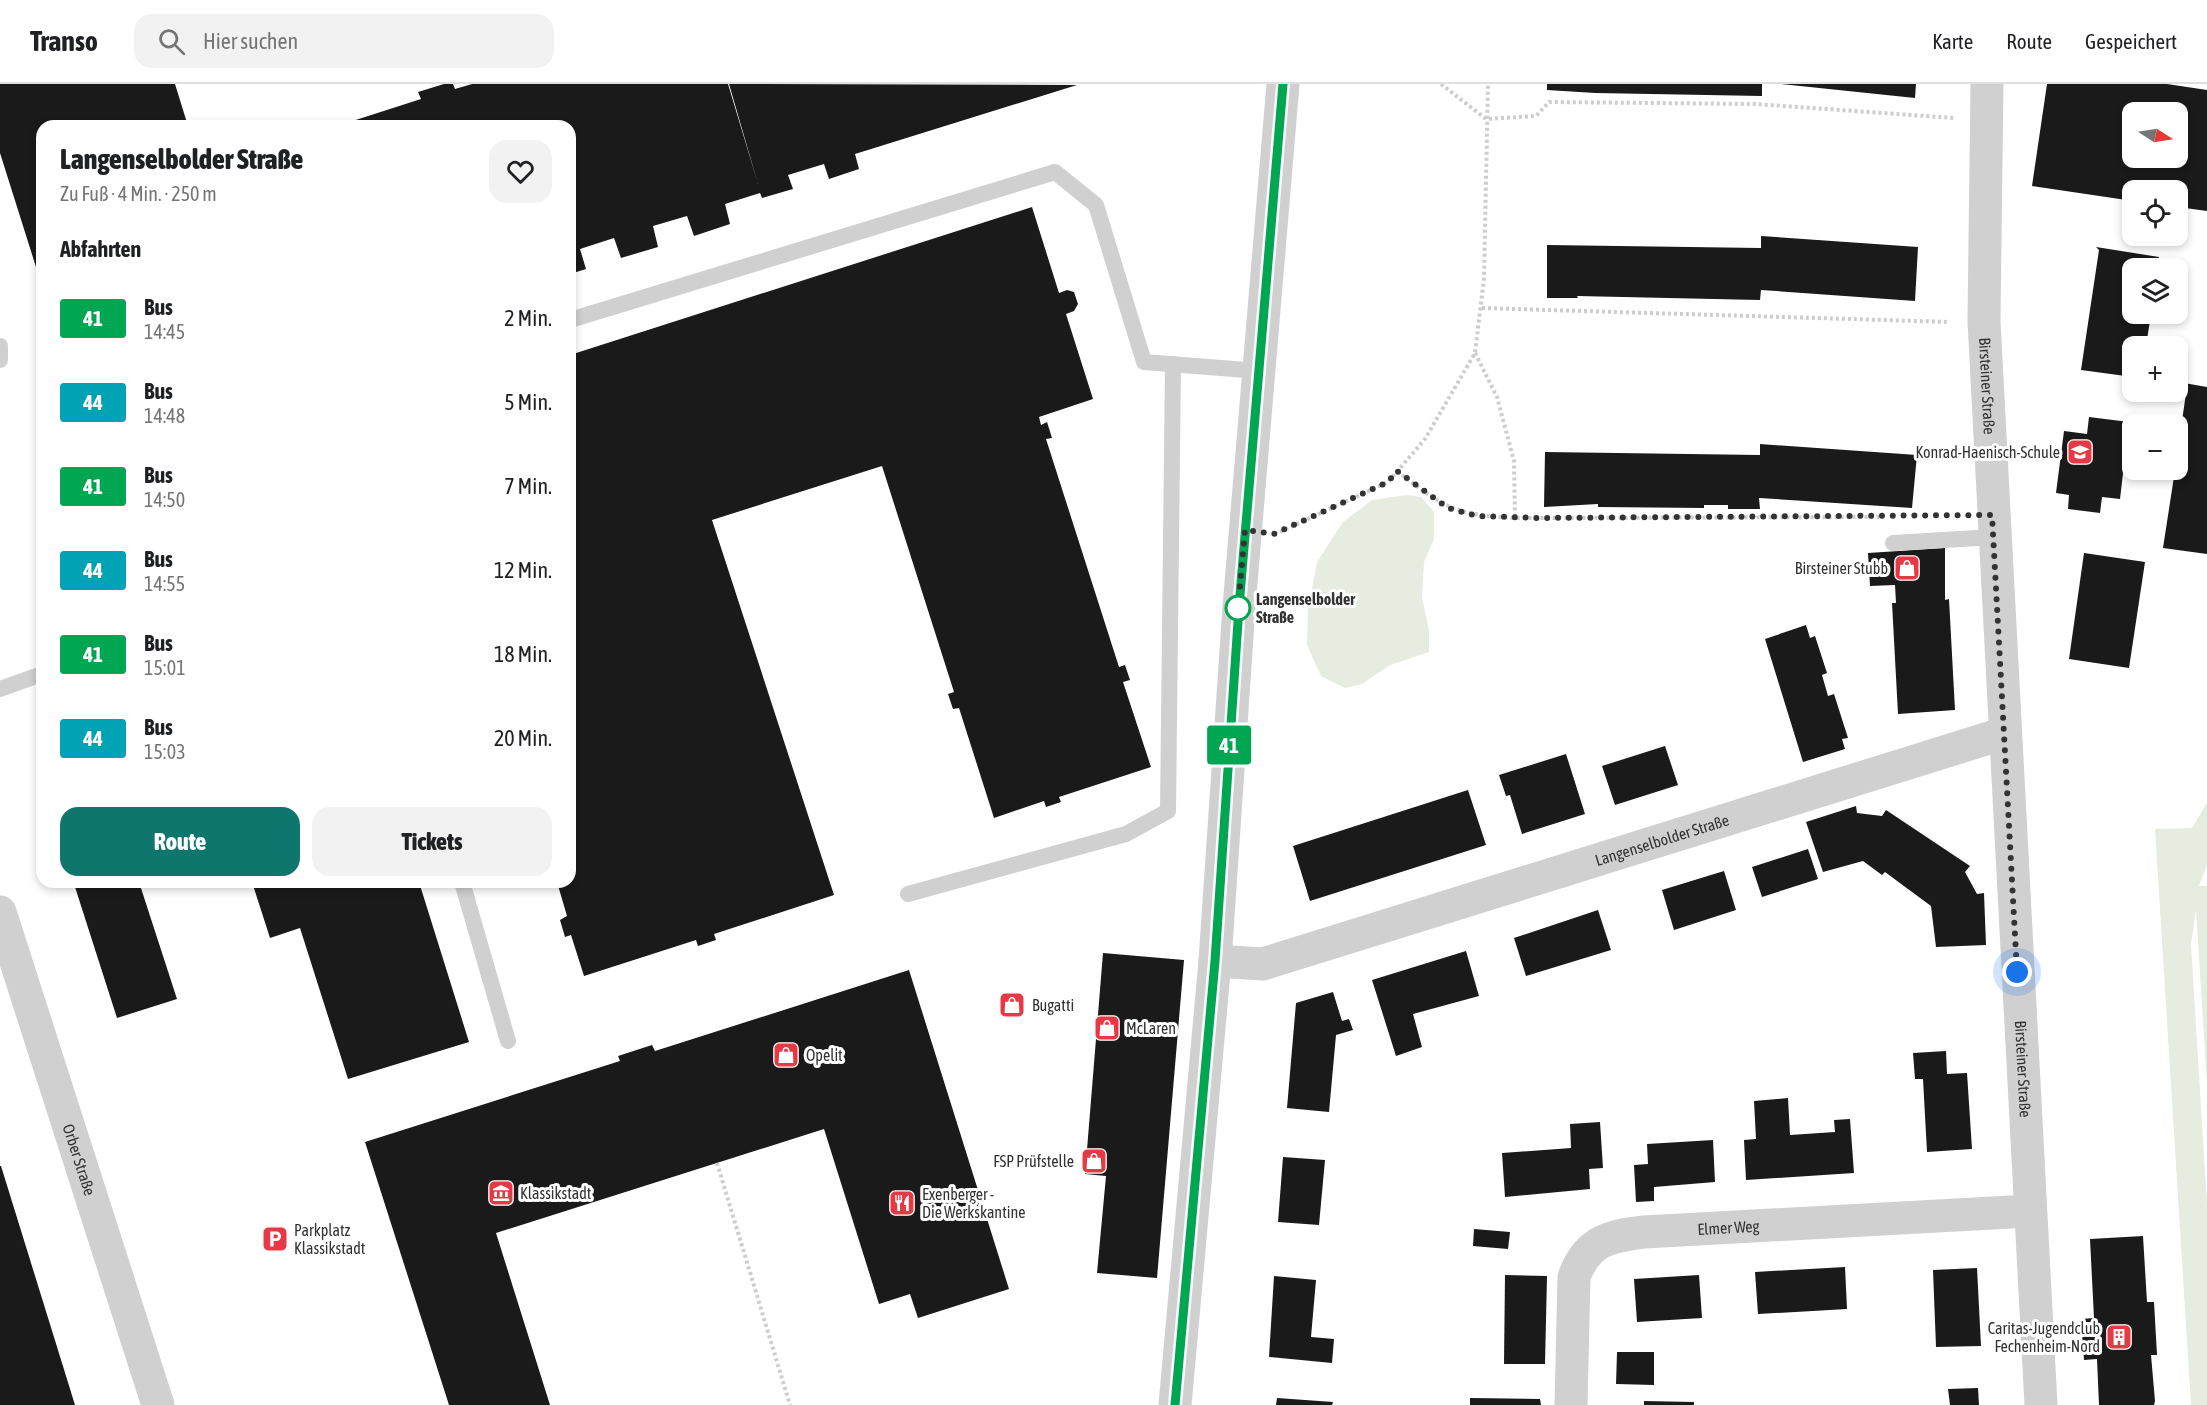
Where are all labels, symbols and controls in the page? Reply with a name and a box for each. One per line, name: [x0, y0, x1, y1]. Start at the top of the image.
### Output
search box: [134, 14, 554, 68]
text: Transo: [30, 25, 98, 57]
icon: search: [155, 25, 188, 58]
text: Hier suchen: [203, 28, 298, 54]
text: Karte: [1932, 29, 1973, 53]
text: Route: [2006, 29, 2052, 53]
text: Gespeichert: [2085, 29, 2177, 53]
north arrow: [2122, 102, 2188, 168]
map controls: [2122, 102, 2188, 480]
button: heart: [489, 140, 552, 203]
text: Langenselbolder Straße: [60, 143, 303, 175]
button: locate: [2122, 180, 2188, 246]
text: Zu Fuß · 4 Min. · 250 m: [60, 182, 217, 205]
text: Abfahrten: [60, 236, 141, 262]
button: layers: [2122, 258, 2188, 324]
text: Bus: [144, 294, 173, 320]
text: 2 Min.: [504, 305, 552, 331]
text: 41: [83, 306, 103, 330]
text: 14:45: [144, 320, 185, 343]
button: +: [2122, 336, 2188, 402]
street label: Birsteiner Straße: [1976, 337, 1999, 435]
text: Bus: [144, 378, 173, 404]
text: 5 Min.: [504, 389, 552, 415]
text: 44: [83, 390, 103, 414]
text: 14:48: [144, 404, 185, 427]
button: −: [2122, 414, 2188, 480]
school or university icon: Konrad-Haenisch-Schule: [2065, 437, 2095, 467]
place label: Konrad-Haenisch-Schule: [1916, 443, 2060, 461]
text: Bus: [144, 462, 173, 488]
text: 7 Min.: [504, 473, 552, 499]
text: 41: [83, 474, 103, 498]
text: 14:50: [144, 488, 185, 511]
text: Bus: [144, 546, 173, 572]
shop icon: Birsteiner Stubb: [1892, 553, 1922, 583]
text: 12 Min.: [494, 557, 552, 583]
text: 44: [83, 558, 103, 582]
place label: Birsteiner Stubb: [1795, 559, 1888, 577]
text: 14:55: [144, 572, 185, 595]
place label: Langenselbolder Straße: [1256, 590, 1355, 626]
marker: Langenselbolder Straße: [1225, 595, 1251, 621]
text: Bus: [144, 630, 173, 656]
text: 18 Min.: [494, 641, 552, 667]
text: 41: [83, 642, 103, 666]
text: 15:01: [144, 656, 186, 679]
text: Bus: [144, 714, 173, 740]
text: 20 Min.: [494, 725, 552, 751]
text: 44: [83, 726, 103, 750]
line badge: 41: [1202, 726, 1256, 764]
text: 41: [1219, 733, 1239, 757]
text: 15:03: [144, 740, 186, 763]
button: Route: [60, 807, 300, 876]
button: Tickets: [312, 807, 552, 876]
street label: Langenselbolder Straße: [1593, 810, 1731, 869]
your location: [2002, 957, 2032, 987]
shop icon: Bugatti: [997, 990, 1027, 1020]
place label: Bugatti: [1032, 996, 1074, 1015]
shop icon: McLaren: [1092, 1013, 1122, 1043]
place label: McLaren: [1126, 1019, 1176, 1037]
street label: Birsteiner Straße: [2012, 1020, 2035, 1118]
shop icon: Opelit: [771, 1040, 801, 1070]
place label: Opelit: [806, 1046, 843, 1065]
street label: Orber Straße: [60, 1122, 99, 1198]
shop icon: FSP Prüfstelle: [1079, 1146, 1109, 1176]
place label: FSP Prüfstelle: [993, 1152, 1074, 1170]
museum icon: Klassikstadt: [486, 1178, 516, 1208]
place label: Klassikstadt: [520, 1184, 592, 1202]
place label: Exenberger - Die Werkskantine: [922, 1185, 1025, 1221]
restaurant icon: Exenberger - Die Werkskantine: [887, 1188, 917, 1218]
street label: Elmer Weg: [1697, 1217, 1760, 1238]
place label: Parkplatz Klassikstadt: [294, 1221, 366, 1257]
parking icon: Parkplatz Klassikstadt: [260, 1224, 290, 1254]
place label: Caritas-Jugendclub Fechenheim-Nord: [1988, 1319, 2100, 1355]
building icon: Caritas-Jugendclub Fechenheim-Nord: [2104, 1322, 2134, 1352]

